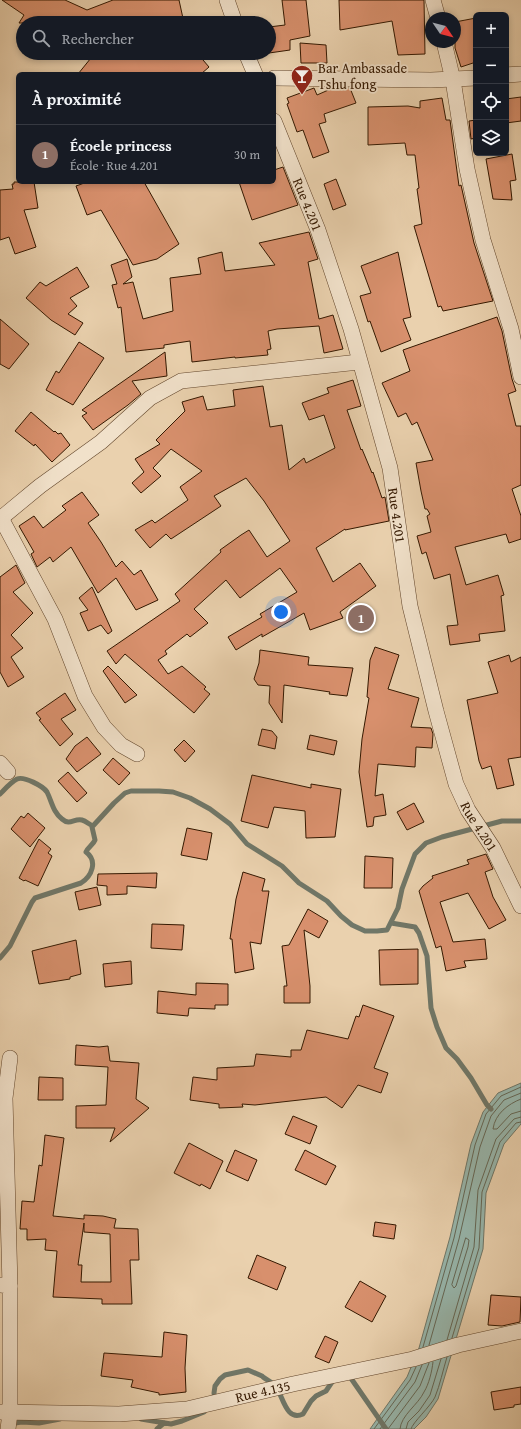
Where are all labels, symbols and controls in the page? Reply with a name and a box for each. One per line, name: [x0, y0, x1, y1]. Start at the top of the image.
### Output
north arrow: [425, 12, 461, 48]
map controls: [473, 12, 509, 156]
button: +: [473, 12, 509, 48]
search box: [16, 16, 276, 60]
icon: search: [30, 27, 52, 49]
text: Rechercher: [62, 28, 134, 49]
button: −: [473, 48, 509, 84]
place label: Bar Ambassade Tshu fong: [318, 58, 407, 94]
bar icon: Bar Ambassade Tshu fong: [289, 63, 315, 96]
button: locate: [473, 84, 509, 120]
text: À proximité: [32, 86, 121, 111]
button: layers: [473, 120, 509, 156]
text: Écoele princess: [70, 135, 172, 156]
text: 1: [42, 145, 48, 164]
text: 30 m: [234, 145, 260, 164]
text: École · Rue 4.201: [70, 156, 158, 175]
street label: Rue 4.201: [288, 175, 327, 234]
street label: Rue 4.201: [383, 486, 411, 544]
your location: [271, 602, 291, 622]
pin: 1: [348, 603, 374, 633]
street label: Rue 4.201: [456, 798, 503, 855]
street label: Rue 4.135: [233, 1375, 292, 1407]

